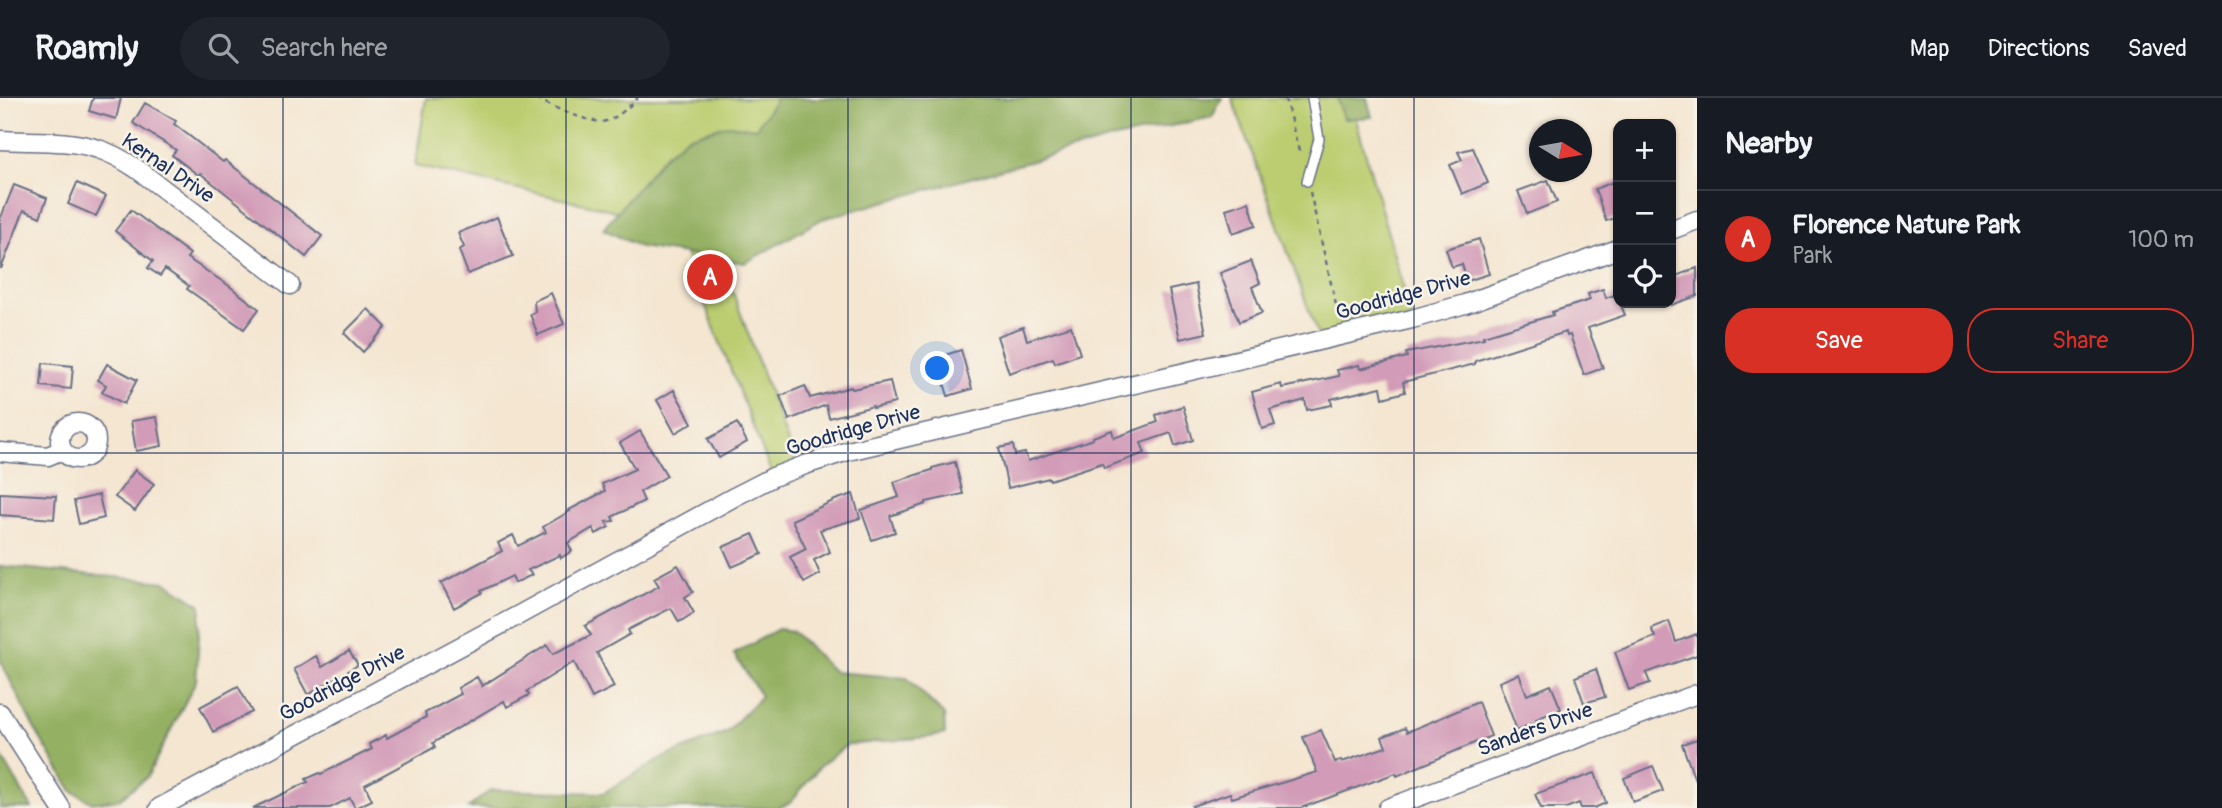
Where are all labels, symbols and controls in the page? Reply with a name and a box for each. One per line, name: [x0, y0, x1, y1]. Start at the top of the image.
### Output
search box: [180, 17, 670, 80]
text: Roamly: [35, 28, 138, 69]
icon: search: [204, 29, 242, 67]
text: Search here: [260, 32, 387, 64]
text: Map: [1910, 34, 1950, 63]
text: Directions: [1988, 34, 2089, 63]
text: Saved: [2127, 34, 2187, 63]
north arrow: [1529, 119, 1592, 182]
map controls: [1613, 119, 1676, 308]
button: +: [1613, 119, 1676, 182]
text: Nearby: [1725, 125, 1812, 162]
street label: Kernal Drive: [116, 127, 220, 210]
button: −: [1613, 182, 1676, 245]
text: Florence Nature Park: [1792, 209, 2020, 241]
text: A: [1741, 225, 1755, 254]
text: 100 m: [2128, 225, 2194, 254]
text: Park: [1792, 241, 1832, 270]
button: locate: [1613, 245, 1676, 308]
pin: A: [687, 251, 733, 303]
street label: Goodridge Drive: [1333, 264, 1474, 326]
button: Save: [1725, 308, 1953, 373]
button: Share: [1967, 308, 2194, 373]
your location: [920, 351, 954, 385]
street label: Goodridge Drive: [783, 398, 924, 463]
street label: Goodridge Drive: [275, 639, 410, 728]
street label: Sanders Drive: [1474, 696, 1597, 763]

